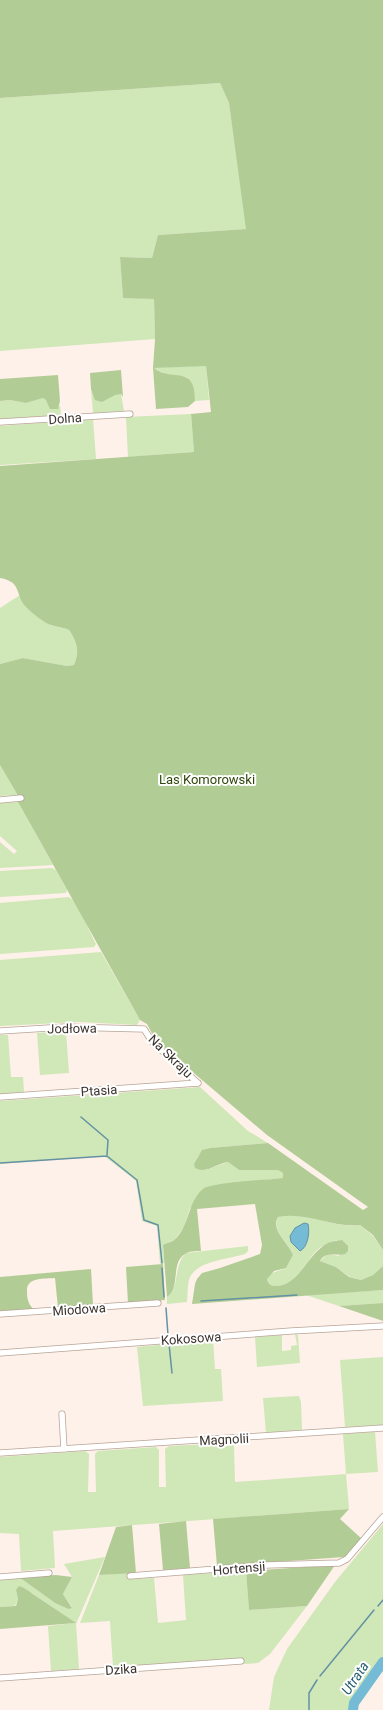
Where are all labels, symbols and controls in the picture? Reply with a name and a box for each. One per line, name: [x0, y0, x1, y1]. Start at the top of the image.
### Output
street label: Dolna: [48, 410, 82, 427]
park label: Las Komorowski: [159, 772, 255, 787]
street label: Jodłowa: [47, 1021, 97, 1036]
street label: Na Skraju: [146, 1032, 196, 1081]
street label: Ptasia: [80, 1082, 118, 1099]
street label: Miodowa: [52, 1300, 106, 1319]
street label: Kokosowa: [160, 1329, 222, 1348]
street label: Magnolii: [199, 1431, 249, 1448]
street label: Hortensji: [212, 1559, 266, 1578]
water label: Utrata: [338, 1658, 372, 1698]
street label: Dzika: [105, 1661, 137, 1678]

